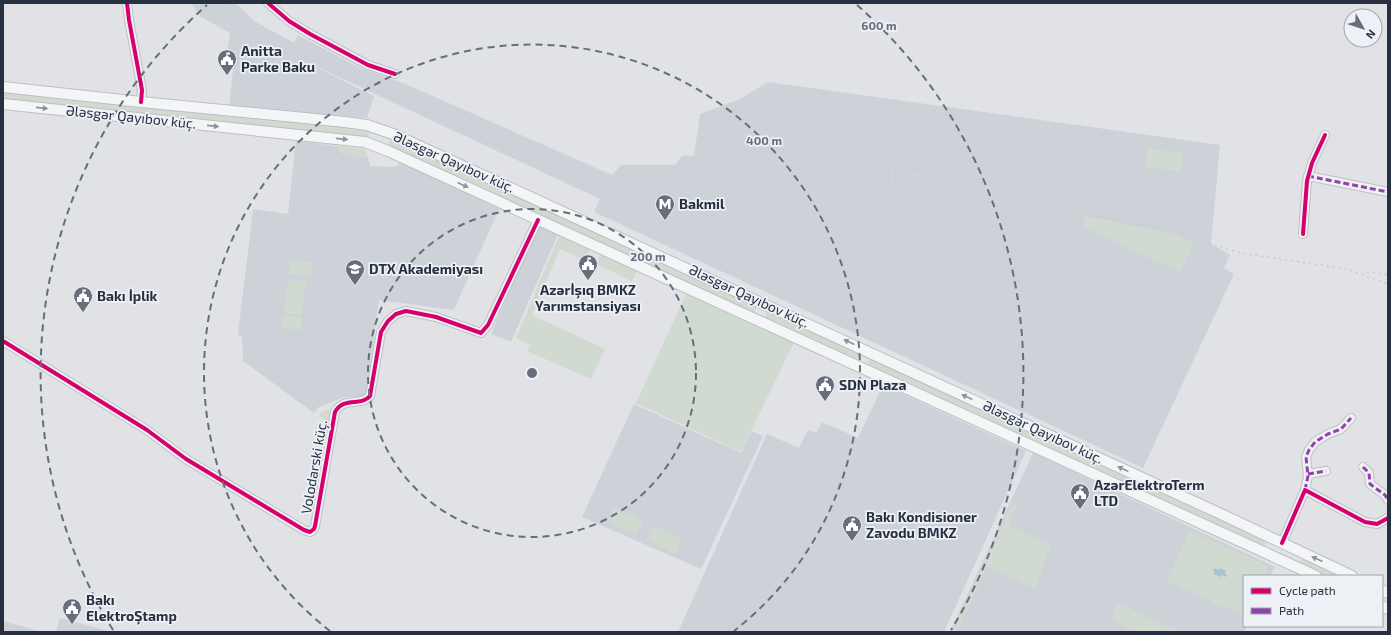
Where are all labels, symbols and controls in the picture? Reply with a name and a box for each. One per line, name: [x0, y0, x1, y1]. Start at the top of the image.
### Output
north arrow: [1343, 8, 1383, 48]
text: 600 m: [861, 18, 897, 32]
text: N: [1364, 27, 1379, 42]
place label: Anitta Parke Baku: [241, 42, 315, 75]
public building icon: Anitta Parke Baku: [216, 48, 238, 76]
street label: Ələsgər Qayıbov küç.: [65, 101, 197, 133]
one-way arrow: [36, 105, 48, 111]
one-way arrow: [207, 123, 219, 129]
street label: Ələsgər Qayıbov küç.: [391, 127, 517, 197]
text: 400 m: [746, 133, 782, 147]
one-way arrow: [336, 135, 348, 142]
one-way arrow: [457, 182, 468, 188]
metro station icon: Bakmil: [654, 193, 676, 221]
place label: Bakmil: [679, 195, 725, 212]
text: 200 m: [630, 249, 666, 263]
public building icon: Azərİşıq BMKZ Yarımstansiyası: [577, 253, 599, 281]
school or university icon: DTX Akademiyası: [344, 258, 366, 286]
place label: DTX Akademiyası: [369, 260, 483, 277]
street label: Ələsgər Qayıbov küç.: [686, 260, 812, 332]
place label: Azərİşıq BMKZ Yarımstansiyası: [535, 281, 641, 314]
public building icon: Bakı İplik: [72, 285, 94, 313]
place label: Bakı İplik: [97, 287, 158, 304]
one-way arrow: [842, 339, 854, 345]
centre of rings: [525, 366, 539, 380]
public building icon: SDN Plaza: [814, 374, 836, 402]
place label: SDN Plaza: [839, 376, 906, 393]
one-way arrow: [961, 394, 972, 400]
street label: Ələsgər Qayıbov küç.: [980, 396, 1106, 468]
street label: Volodarski küç.: [297, 418, 331, 516]
one-way arrow: [1117, 466, 1129, 472]
place label: AzərElektroTerm LTD: [1094, 476, 1205, 509]
public building icon: AzərElektroTerm LTD: [1069, 482, 1091, 510]
place label: Bakı Kondisioner Zavodu BMKZ: [866, 508, 977, 541]
public building icon: Bakı Kondisioner Zavodu BMKZ: [841, 514, 863, 542]
one-way arrow: [1311, 556, 1322, 562]
legend: [1243, 575, 1383, 627]
text: Cycle path: [1279, 583, 1336, 597]
place label: Bakı ElektroŞtamp: [86, 591, 177, 625]
public building icon: Bakı ElektroŞtamp: [61, 597, 83, 625]
text: Path: [1279, 603, 1304, 617]

